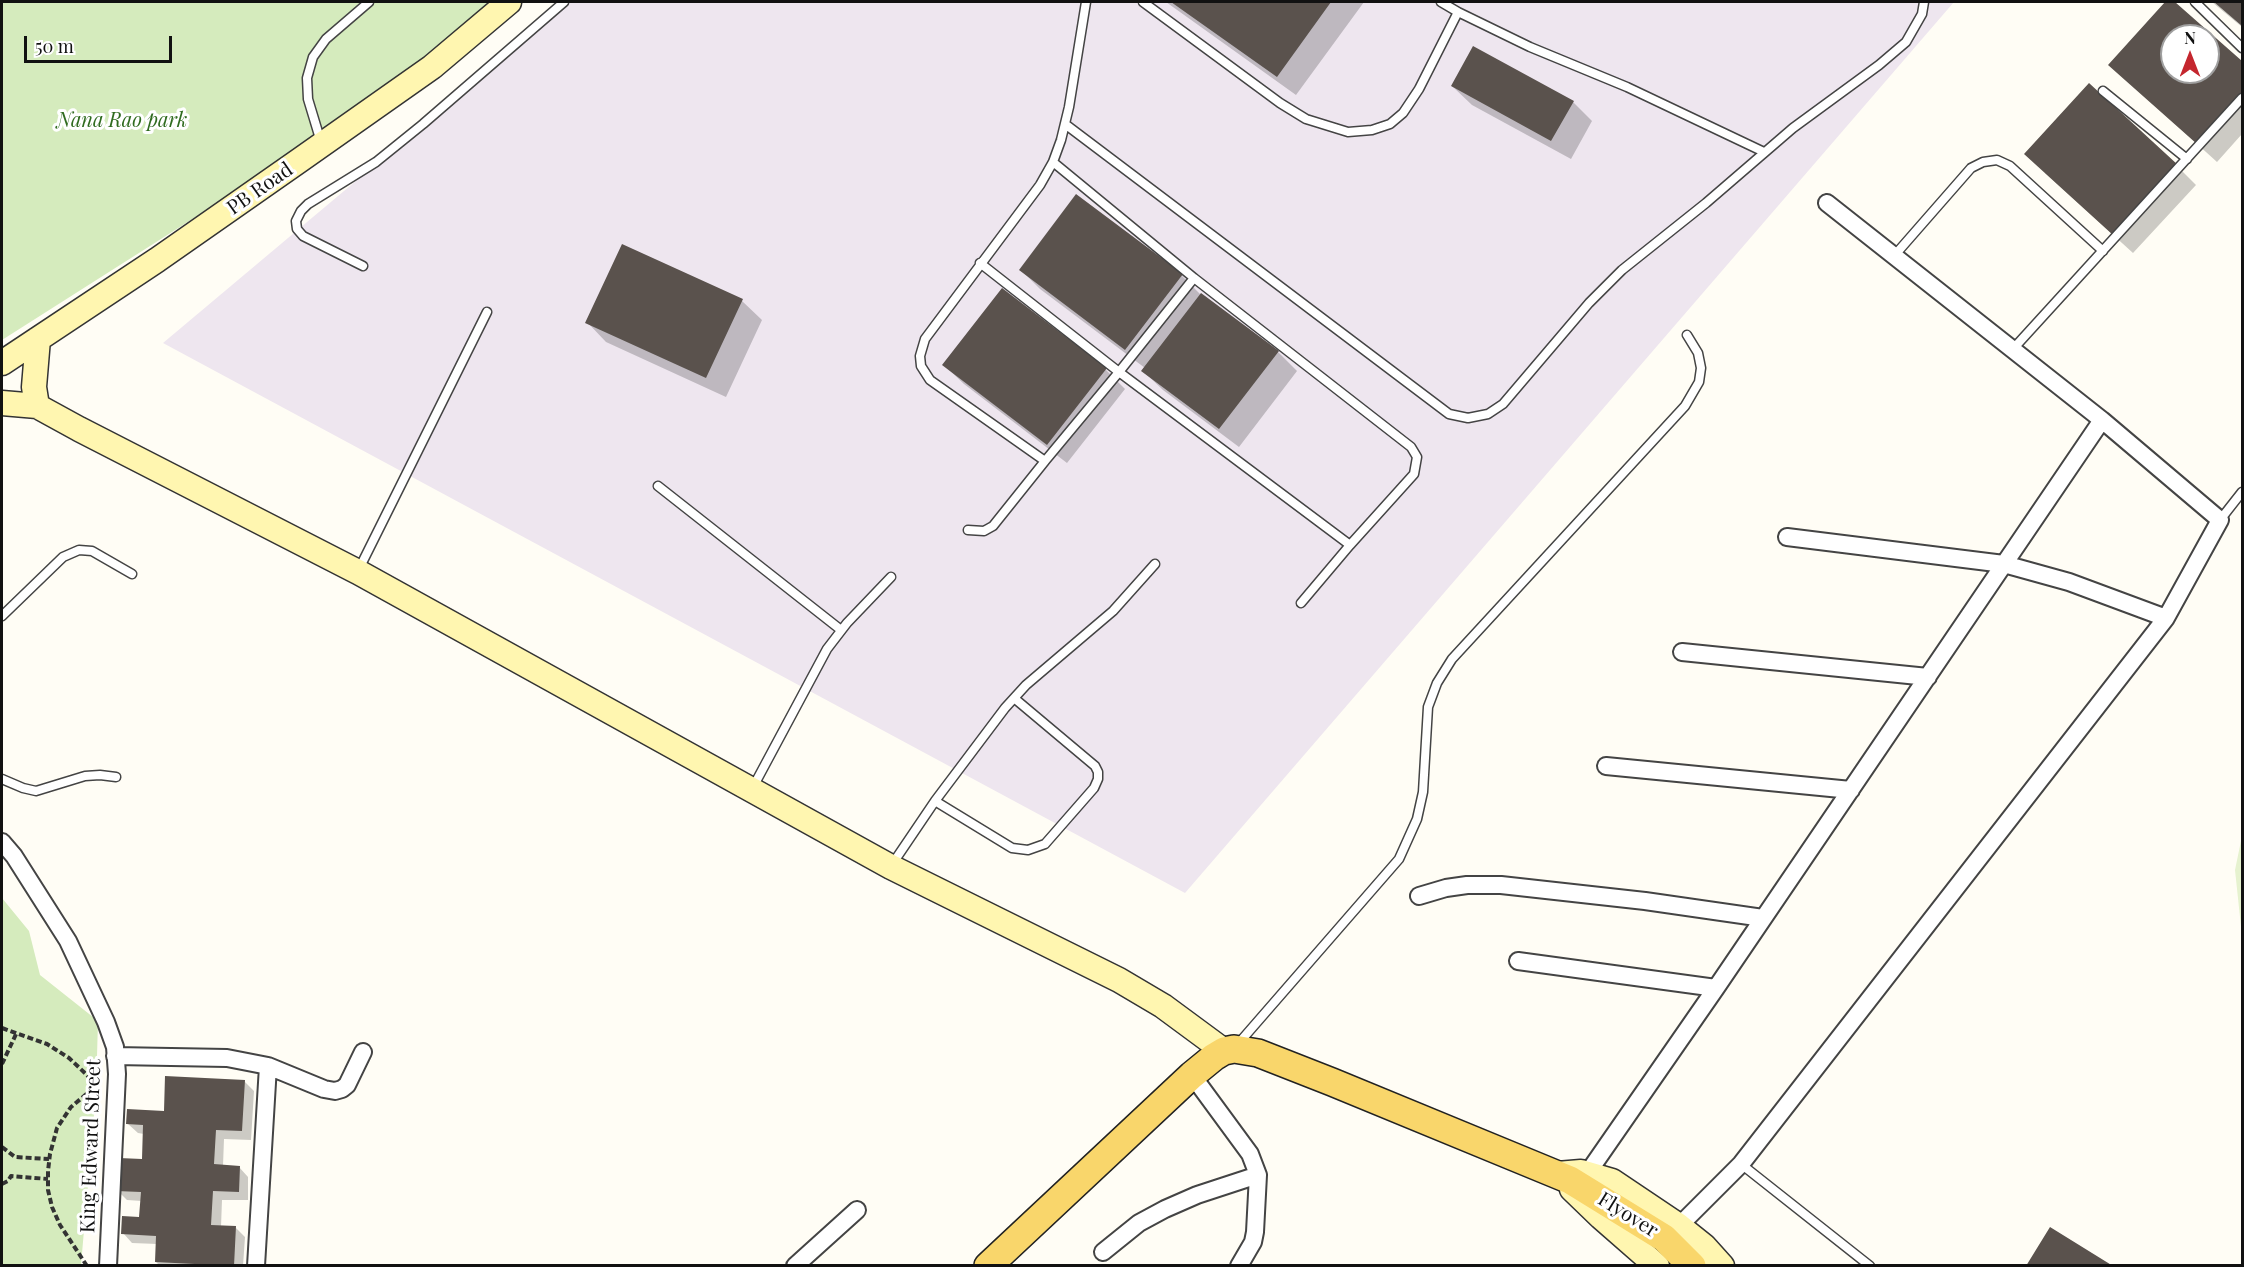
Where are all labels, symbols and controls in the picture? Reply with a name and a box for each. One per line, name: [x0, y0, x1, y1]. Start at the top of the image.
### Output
scale bar: [27, 24, 176, 62]
north arrow: [2160, 24, 2220, 84]
text: N: [2184, 27, 2196, 48]
text: 50 m: [35, 34, 74, 58]
park label: Nana Rao park: [57, 109, 187, 133]
street label: PB Road: [223, 158, 297, 220]
street label: King Edward Street: [76, 1059, 106, 1233]
street label: Flyover: [1594, 1187, 1662, 1243]

